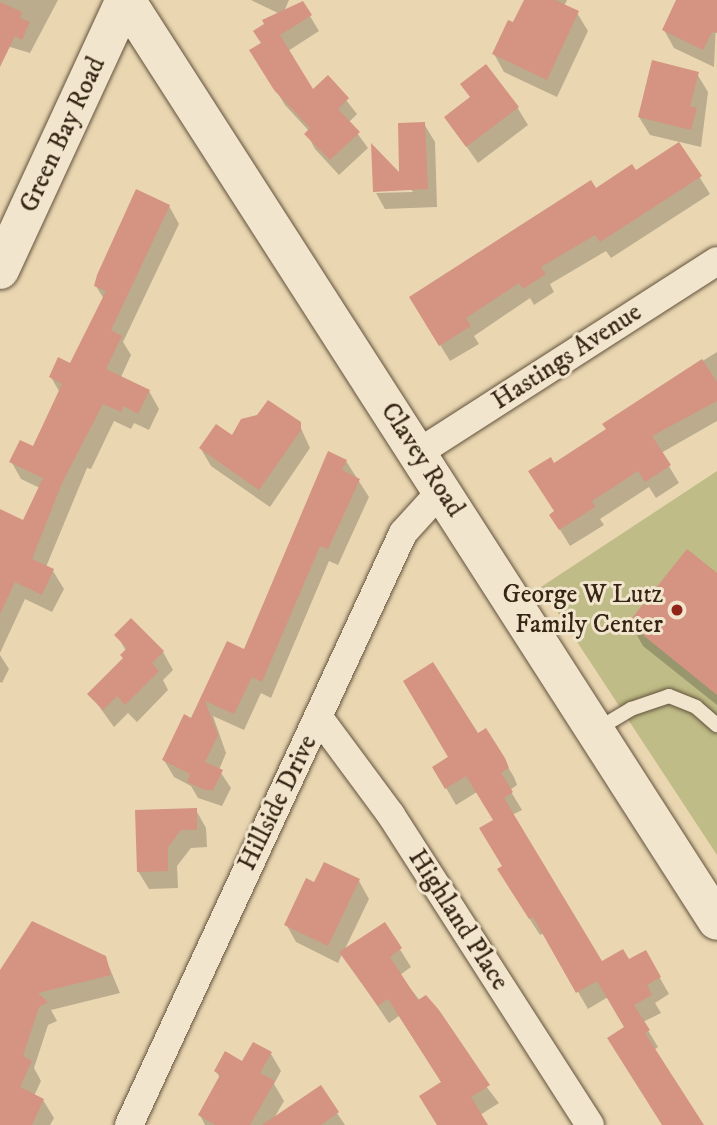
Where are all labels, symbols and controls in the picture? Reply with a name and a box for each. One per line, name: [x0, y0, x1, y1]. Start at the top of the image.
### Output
street label: Green Bay Road: [13, 52, 113, 218]
street label: Hastings Avenue: [486, 297, 648, 417]
street label: Clavey Road: [374, 397, 470, 523]
place label: George W Lutz Family Center: [503, 579, 663, 640]
marker: George W Lutz Family Center: [669, 602, 685, 618]
street label: Hillside Drive: [232, 730, 324, 876]
street label: Highland Place: [401, 844, 515, 996]

